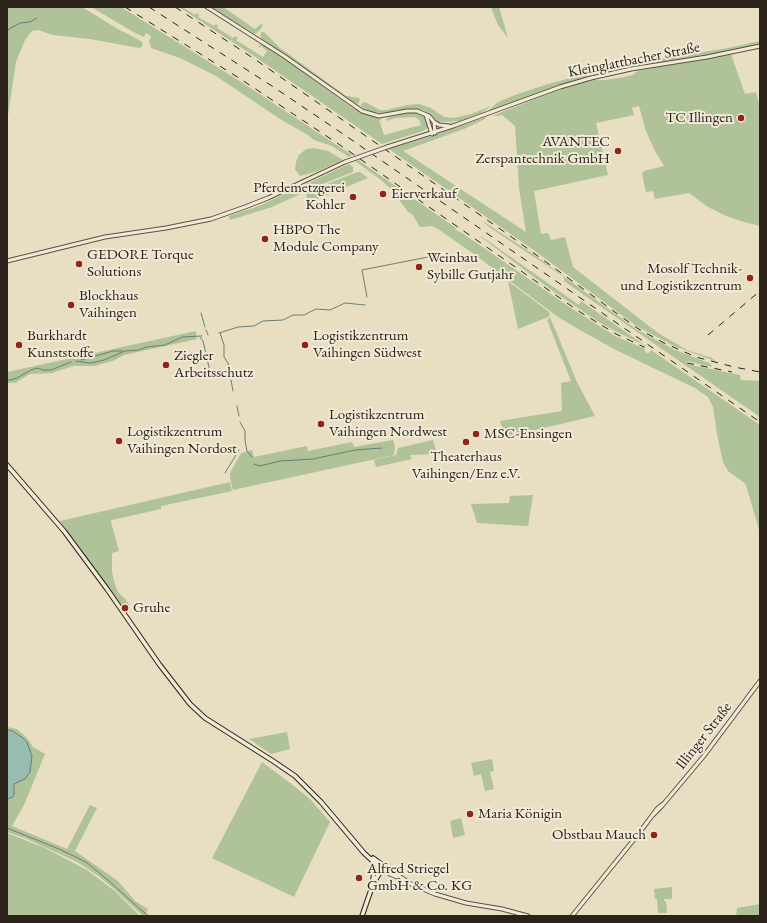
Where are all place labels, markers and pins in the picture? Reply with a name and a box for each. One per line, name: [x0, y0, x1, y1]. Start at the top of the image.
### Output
place label: TC Illingen: [665, 109, 733, 127]
marker: TC Illingen: [736, 113, 746, 123]
place label: AVANTEC Zerspantechnik GmbH: [476, 133, 610, 168]
marker: AVANTEC Zerspantechnik GmbH: [613, 146, 623, 156]
place label: Pferdemetzgerei Kohler: [253, 179, 345, 214]
place label: Eierverkauf: [391, 185, 457, 203]
marker: Eierverkauf: [378, 189, 388, 199]
marker: Pferdemetzgerei Kohler: [348, 192, 358, 202]
place label: HBPO The Module Company: [273, 221, 379, 256]
marker: HBPO The Module Company: [260, 234, 270, 244]
place label: GEDORE Torque Solutions: [87, 246, 194, 281]
place label: Weinbau Sybille Gutjahr: [427, 249, 514, 284]
marker: GEDORE Torque Solutions: [74, 259, 84, 269]
place label: Mosolf Technik- und Logistikzentrum: [620, 260, 742, 295]
marker: Weinbau Sybille Gutjahr: [414, 262, 424, 272]
marker: Mosolf Technik- und Logistikzentrum: [745, 273, 755, 283]
place label: Blockhaus Vaihingen: [79, 287, 138, 322]
marker: Blockhaus Vaihingen: [66, 300, 76, 310]
place label: Burkhardt Kunststoffe: [27, 327, 94, 362]
place label: Logistikzentrum Vaihingen Südwest: [313, 327, 422, 362]
marker: Burkhardt Kunststoffe: [14, 340, 24, 350]
marker: Logistikzentrum Vaihingen Südwest: [300, 340, 310, 350]
place label: Ziegler Arbeitsschutz: [174, 347, 253, 382]
marker: Ziegler Arbeitsschutz: [161, 360, 171, 370]
place label: Logistikzentrum Vaihingen Nordwest: [329, 406, 447, 441]
marker: Logistikzentrum Vaihingen Nordwest: [316, 419, 326, 429]
place label: Logistikzentrum Vaihingen Nordost: [127, 423, 237, 458]
place label: MSC-Ensingen: [484, 425, 572, 443]
marker: MSC-Ensingen: [471, 429, 481, 439]
marker: Logistikzentrum Vaihingen Nordost: [114, 436, 124, 446]
marker: Theaterhaus Vaihingen/Enz e.V.: [461, 437, 471, 447]
place label: Theaterhaus Vaihingen/Enz e.V.: [412, 448, 520, 483]
place label: Gruhe: [133, 599, 170, 617]
marker: Gruhe: [120, 603, 130, 613]
place label: Maria Königin: [478, 805, 562, 823]
marker: Maria Königin: [465, 809, 475, 819]
place label: Obstbau Mauch: [552, 826, 646, 844]
marker: Obstbau Mauch: [649, 830, 659, 840]
place label: Alfred Striegel GmbH & Co. KG: [367, 860, 472, 895]
marker: Alfred Striegel GmbH & Co. KG: [354, 873, 364, 883]

